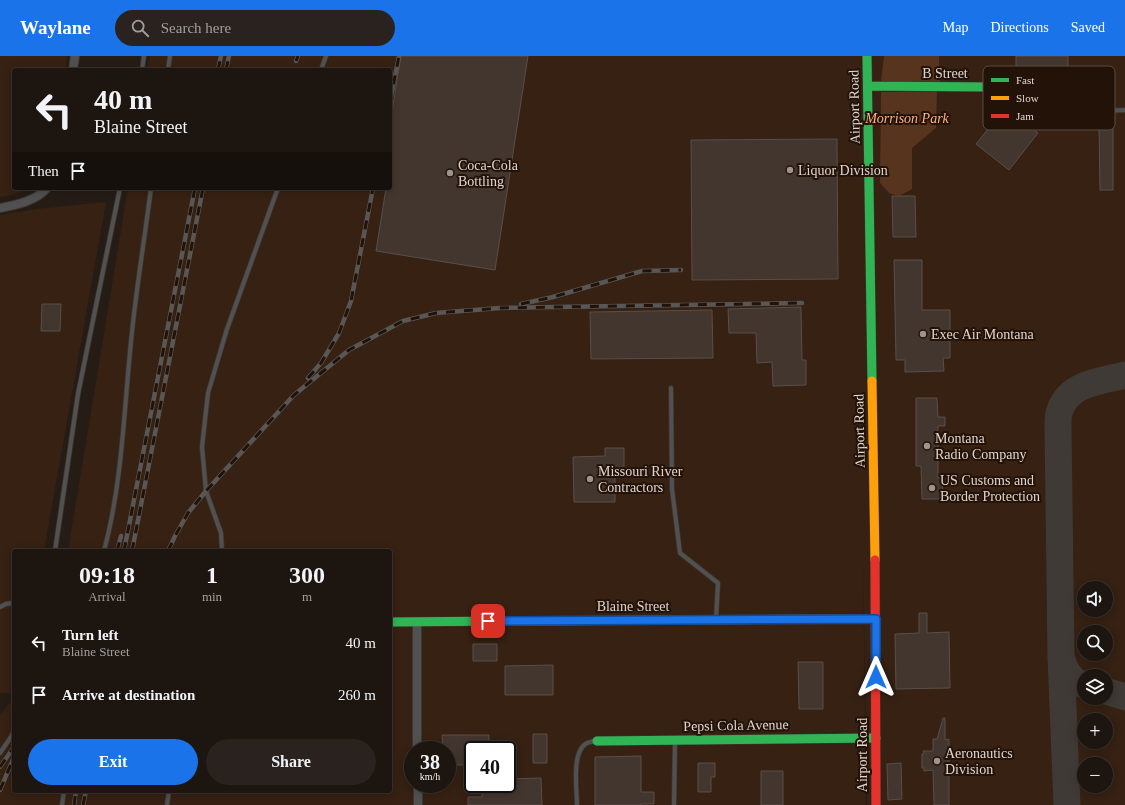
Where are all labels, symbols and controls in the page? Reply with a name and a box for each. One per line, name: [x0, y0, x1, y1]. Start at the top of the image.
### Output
search box: [115, 10, 395, 46]
text: Waylane: [20, 17, 91, 38]
icon: search: [129, 17, 151, 39]
text: Search here: [161, 20, 231, 36]
text: Map: [943, 20, 968, 35]
text: Directions: [990, 20, 1049, 35]
text: Saved: [1071, 20, 1105, 35]
street label: B Street: [922, 66, 968, 81]
legend: [983, 66, 1115, 130]
street label: Airport Road: [846, 70, 863, 144]
text: Fast: [1016, 74, 1034, 86]
icon: left: [28, 84, 80, 136]
text: 40 m: [94, 84, 152, 115]
text: Slow: [1016, 92, 1039, 104]
text: Jam: [1016, 110, 1034, 122]
park label: Morrison Park: [864, 111, 950, 126]
text: Blaine Street: [94, 117, 187, 137]
place label: Coca-Cola Bottling: [458, 158, 519, 189]
icon: arrive: [67, 160, 89, 182]
text: Then: [28, 163, 59, 179]
place label: Liquor Division: [798, 163, 888, 178]
marker: Liquor Division: [785, 165, 795, 175]
marker: Coca-Cola Bottling: [445, 168, 455, 178]
place label: Exec Air Montana: [931, 327, 1034, 342]
marker: Exec Air Montana: [918, 329, 928, 339]
street label: Airport Road: [851, 394, 868, 468]
place label: Montana Radio Company: [935, 431, 1026, 462]
marker: Montana Radio Company: [922, 441, 932, 451]
place label: Missouri River Contractors: [598, 464, 683, 495]
place label: US Customs and Border Protection: [940, 473, 1040, 504]
marker: Missouri River Contractors: [585, 474, 595, 484]
marker: US Customs and Border Protection: [927, 483, 937, 493]
text: 09:18: [79, 562, 135, 588]
text: 1: [206, 562, 218, 588]
text: 300: [289, 562, 325, 588]
map controls: [1077, 581, 1113, 793]
button: sound: [1077, 581, 1113, 617]
text: Arrival: [88, 589, 126, 604]
text: min: [202, 589, 222, 604]
text: m: [302, 589, 312, 604]
street label: Blaine Street: [597, 599, 669, 614]
pin: [471, 604, 505, 638]
icon: arrive: [477, 610, 499, 632]
button: search: [1077, 625, 1113, 661]
text: Turn left: [62, 627, 119, 643]
icon: left: [28, 632, 50, 654]
text: 40 m: [346, 635, 376, 651]
text: Blaine Street: [62, 644, 130, 659]
position arrow: [855, 656, 897, 698]
button: layers: [1077, 669, 1113, 705]
icon: arrive: [28, 684, 50, 706]
text: Arrive at destination: [62, 687, 195, 703]
text: 260 m: [338, 687, 376, 703]
button: +: [1077, 713, 1113, 749]
street label: Pepsi Cola Avenue: [683, 717, 789, 734]
street label: Airport Road: [855, 718, 870, 792]
button: Exit: [28, 739, 198, 785]
button: Share: [206, 739, 376, 785]
speed limit sign: 40: [464, 741, 516, 793]
place label: Aeronautics Division: [945, 746, 1013, 777]
text: 38: [420, 751, 440, 773]
marker: Aeronautics Division: [932, 756, 942, 766]
button: −: [1077, 757, 1113, 793]
text: km/h: [420, 771, 440, 782]

